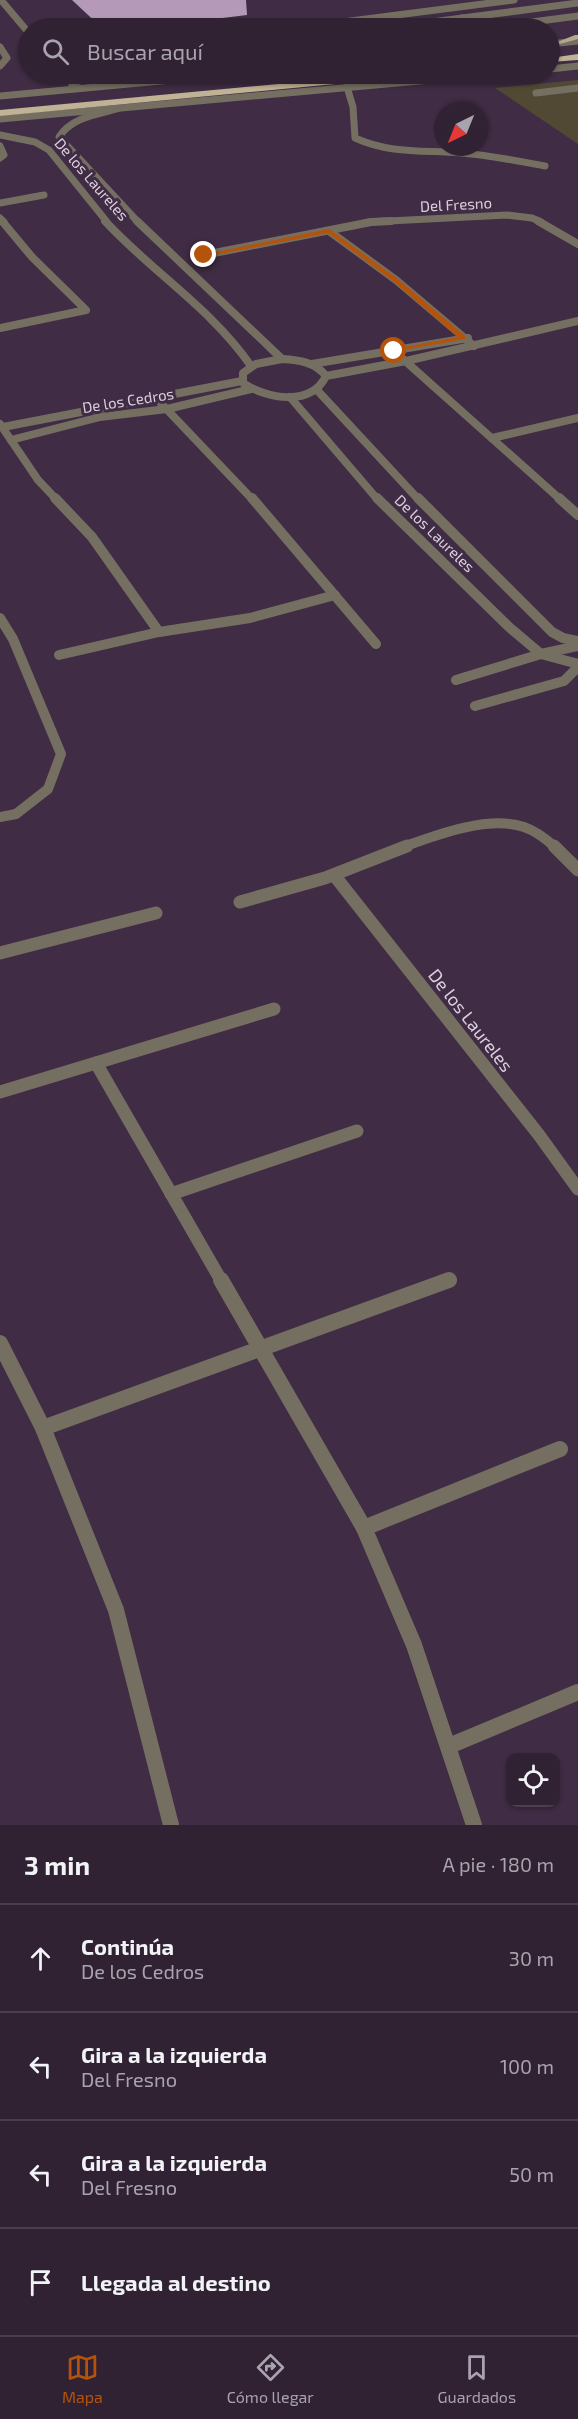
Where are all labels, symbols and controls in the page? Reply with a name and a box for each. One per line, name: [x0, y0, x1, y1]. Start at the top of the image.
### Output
search box: [18, 18, 560, 84]
icon: search: [39, 35, 72, 68]
text: Buscar aquí: [87, 38, 203, 64]
north arrow: [434, 102, 488, 156]
street label: De los Laureles: [51, 134, 133, 224]
street label: Del Fresno: [420, 193, 492, 215]
route end: [190, 241, 216, 267]
route start: [380, 337, 406, 363]
street label: De los Cedros: [81, 384, 175, 416]
street label: De los Laureles: [391, 490, 479, 576]
street label: De los Laureles: [424, 964, 518, 1076]
map controls: [506, 1753, 560, 1807]
button: locate: [506, 1753, 560, 1807]
text: 3 min: [24, 1849, 90, 1880]
text: A pie · 180 m: [443, 1852, 554, 1876]
text: Continúa: [81, 1933, 174, 1959]
icon: ahead: [24, 1942, 57, 1975]
text: 30 m: [509, 1946, 554, 1970]
text: De los Cedros: [81, 1959, 204, 1983]
text: Gira a la izquierda: [81, 2041, 267, 2067]
icon: left: [24, 2050, 57, 2083]
text: 100 m: [500, 2054, 554, 2078]
text: Del Fresno: [81, 2067, 177, 2091]
text: Gira a la izquierda: [81, 2149, 267, 2175]
icon: left: [24, 2158, 57, 2191]
text: 50 m: [509, 2162, 554, 2186]
text: Del Fresno: [81, 2175, 177, 2199]
icon: arrive: [24, 2266, 57, 2299]
text: Llegada al destino: [81, 2269, 271, 2295]
tab: Mapa: [62, 2351, 103, 2406]
tab: Cómo llegar: [227, 2351, 314, 2406]
tab: Guardados: [438, 2351, 516, 2406]

